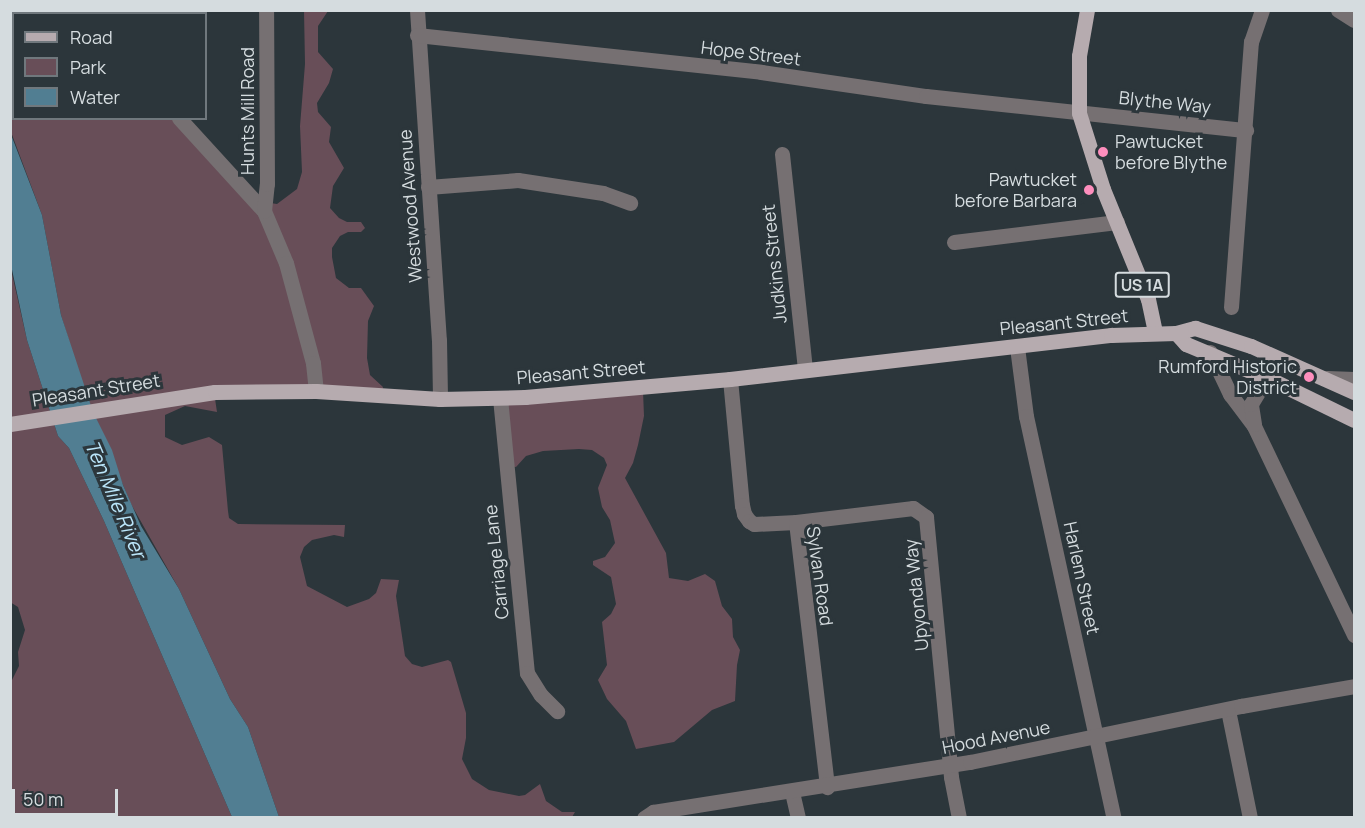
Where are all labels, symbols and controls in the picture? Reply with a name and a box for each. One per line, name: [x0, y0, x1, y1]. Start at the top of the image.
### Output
legend: [12, 12, 207, 120]
text: Road: [70, 25, 113, 49]
street label: Hope Street: [700, 36, 802, 70]
street label: Hunts Mill Road: [236, 47, 258, 175]
text: Park: [70, 55, 106, 79]
text: Water: [70, 85, 120, 109]
street label: Blythe Way: [1118, 86, 1212, 118]
street label: Westwood Avenue: [394, 129, 426, 283]
place label: Pawtucket before Blythe: [1115, 131, 1227, 174]
marker: Pawtucket before Blythe: [1096, 145, 1110, 159]
place label: Pawtucket before Barbara: [954, 169, 1077, 212]
marker: Pawtucket before Barbara: [1082, 183, 1096, 197]
street label: Judkins Street: [757, 203, 791, 325]
road number: US 1A: [1114, 272, 1170, 298]
street label: Pleasant Street: [999, 305, 1129, 339]
street label: Pleasant Street: [516, 356, 646, 388]
place label: Rumford Historic District: [1158, 356, 1297, 398]
street label: Pleasant Street: [30, 369, 162, 411]
marker: Rumford Historic District: [1302, 370, 1316, 384]
water label: Ten Mile River: [80, 437, 152, 561]
street label: Carriage Lane: [479, 504, 513, 620]
street label: Harlem Street: [1059, 520, 1105, 636]
street label: Sylvan Road: [802, 525, 838, 627]
street label: Upyonda Way: [899, 538, 933, 652]
street label: Hood Avenue: [940, 716, 1052, 758]
scale bar: [15, 777, 122, 815]
text: 50 m: [23, 787, 63, 811]

